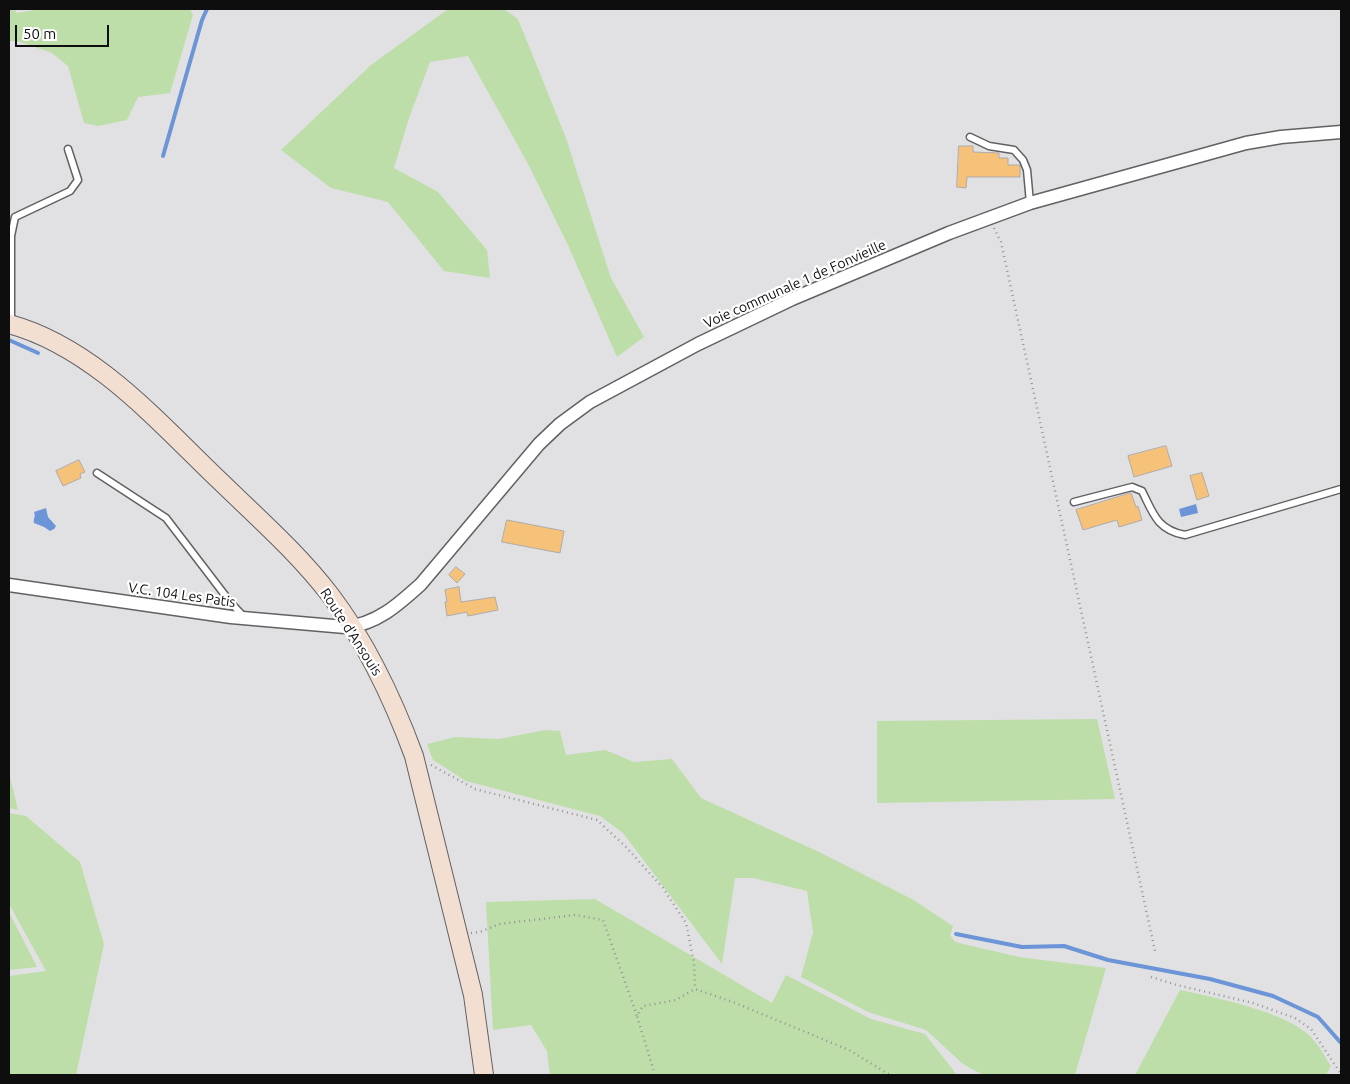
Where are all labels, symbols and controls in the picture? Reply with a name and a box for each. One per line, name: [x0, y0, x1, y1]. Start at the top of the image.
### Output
scale bar: [18, 15, 111, 47]
text: 50 m: [23, 25, 56, 42]
street label: Voie communale 1 de Fonvieille: [701, 236, 889, 332]
street label: V.C. 104 Les Patis: [127, 579, 237, 611]
street label: Route d'Ansouis: [317, 585, 385, 679]

